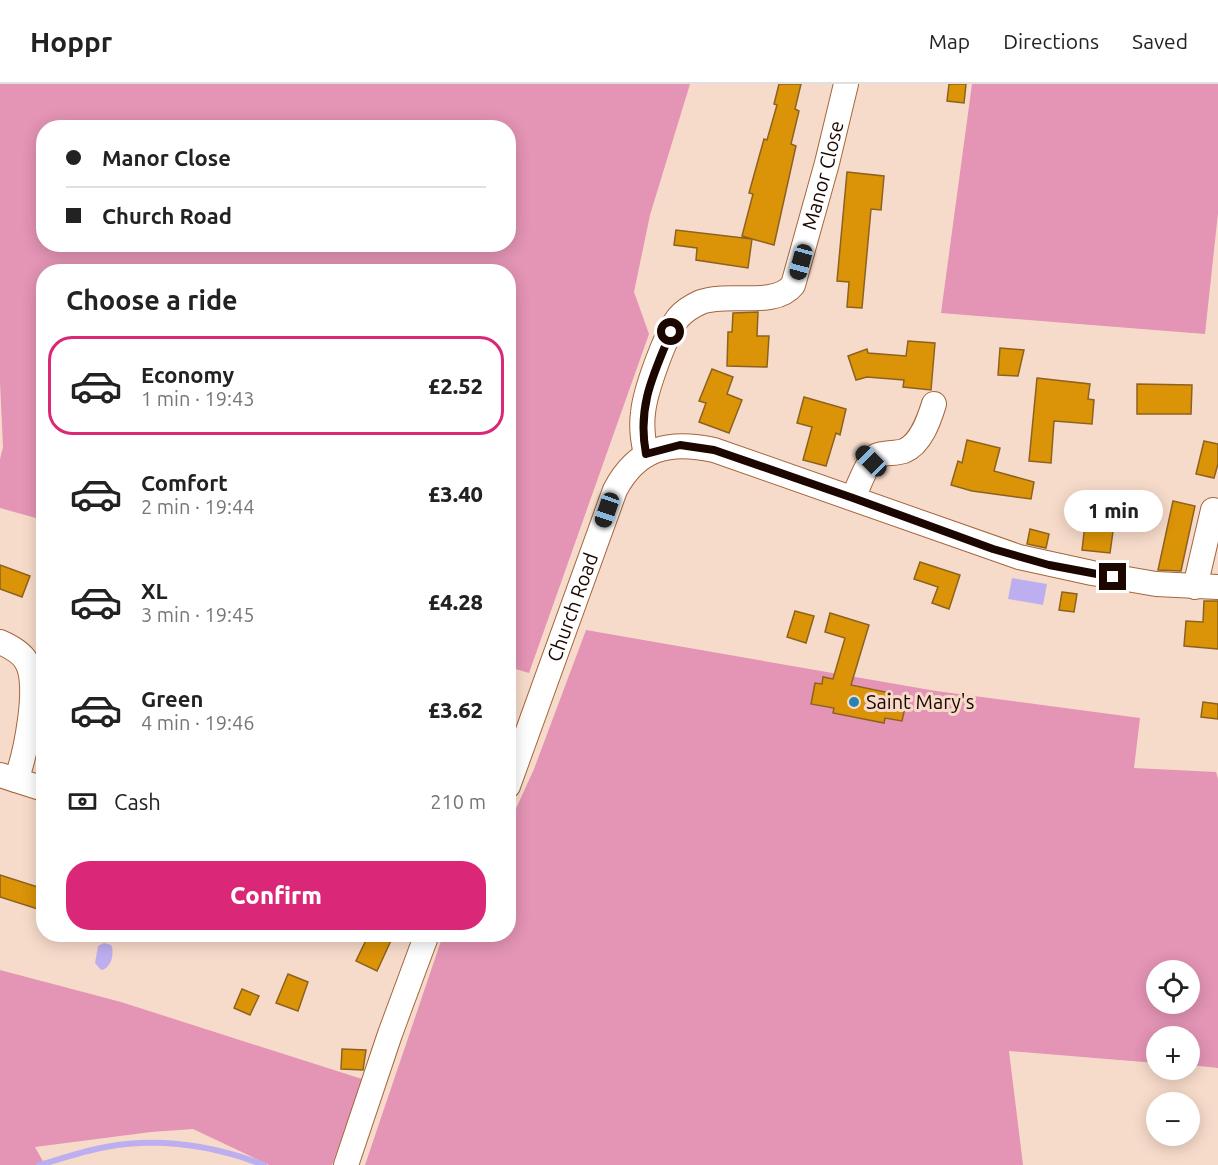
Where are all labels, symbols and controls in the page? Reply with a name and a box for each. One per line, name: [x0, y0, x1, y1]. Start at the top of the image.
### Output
text: Hoppr: [30, 26, 112, 57]
text: Map: [929, 29, 970, 53]
text: Directions: [1003, 29, 1099, 53]
text: Saved: [1132, 29, 1188, 53]
street label: Manor Close: [797, 118, 848, 232]
text: Manor Close: [102, 145, 231, 170]
text: Church Road: [102, 203, 232, 228]
car: [788, 242, 814, 282]
text: Choose a ride: [66, 285, 238, 315]
route start: [657, 318, 684, 345]
icon: car: [69, 359, 123, 413]
text: Economy: [141, 362, 234, 387]
text: £2.52: [428, 373, 483, 398]
text: 1 min · 19:43: [141, 387, 255, 410]
car: [852, 442, 890, 480]
icon: car: [69, 467, 123, 521]
text: Comfort: [141, 470, 228, 495]
text: £3.40: [428, 481, 483, 506]
car: [593, 490, 621, 530]
callout: 1 min: [1064, 490, 1162, 532]
text: 2 min · 19:44: [141, 495, 255, 518]
text: 1 min: [1088, 499, 1139, 522]
street label: Church Road: [542, 550, 602, 665]
route end: [1099, 563, 1126, 590]
icon: car: [69, 575, 123, 629]
text: XL: [141, 578, 168, 603]
text: £4.28: [428, 589, 483, 614]
text: 3 min · 19:45: [141, 603, 255, 626]
icon: car: [69, 683, 123, 737]
text: Green: [141, 686, 203, 711]
place label: Saint Mary's: [866, 690, 974, 713]
marker: Saint Mary's: [847, 695, 861, 709]
text: £3.62: [428, 697, 483, 722]
text: 4 min · 19:46: [141, 711, 255, 734]
icon: cash: [66, 785, 99, 818]
text: Cash: [114, 789, 161, 814]
text: 210 m: [430, 790, 486, 813]
button: Confirm: [66, 861, 486, 930]
map controls: [1146, 960, 1200, 1146]
button: locate: [1146, 960, 1200, 1014]
button: +: [1146, 1026, 1200, 1080]
button: −: [1146, 1092, 1200, 1146]

